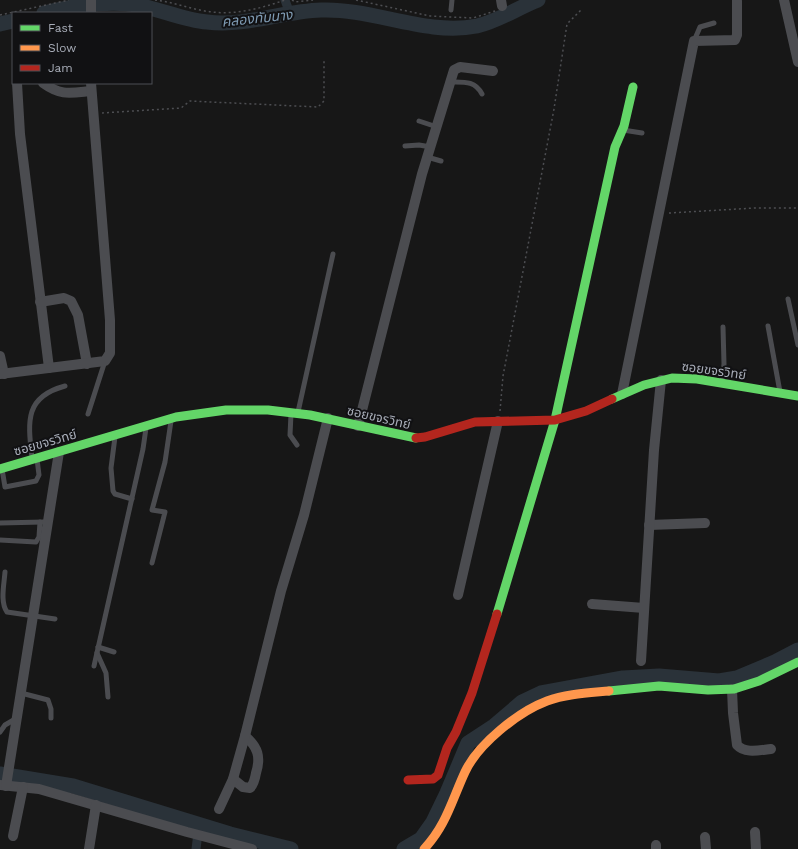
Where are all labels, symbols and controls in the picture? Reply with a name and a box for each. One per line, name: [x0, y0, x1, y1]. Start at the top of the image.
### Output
water label: คลองทับนาง: [221, 6, 295, 30]
legend: [12, 12, 152, 84]
text: Fast: [48, 21, 73, 35]
text: Slow: [48, 41, 76, 55]
text: Jam: [48, 61, 73, 75]
street label: ซอยขจรวิทย์: [681, 359, 747, 382]
street label: ซอยขจรวิทย์: [346, 403, 412, 432]
street label: ซอยขจรวิทย์: [12, 426, 78, 459]

